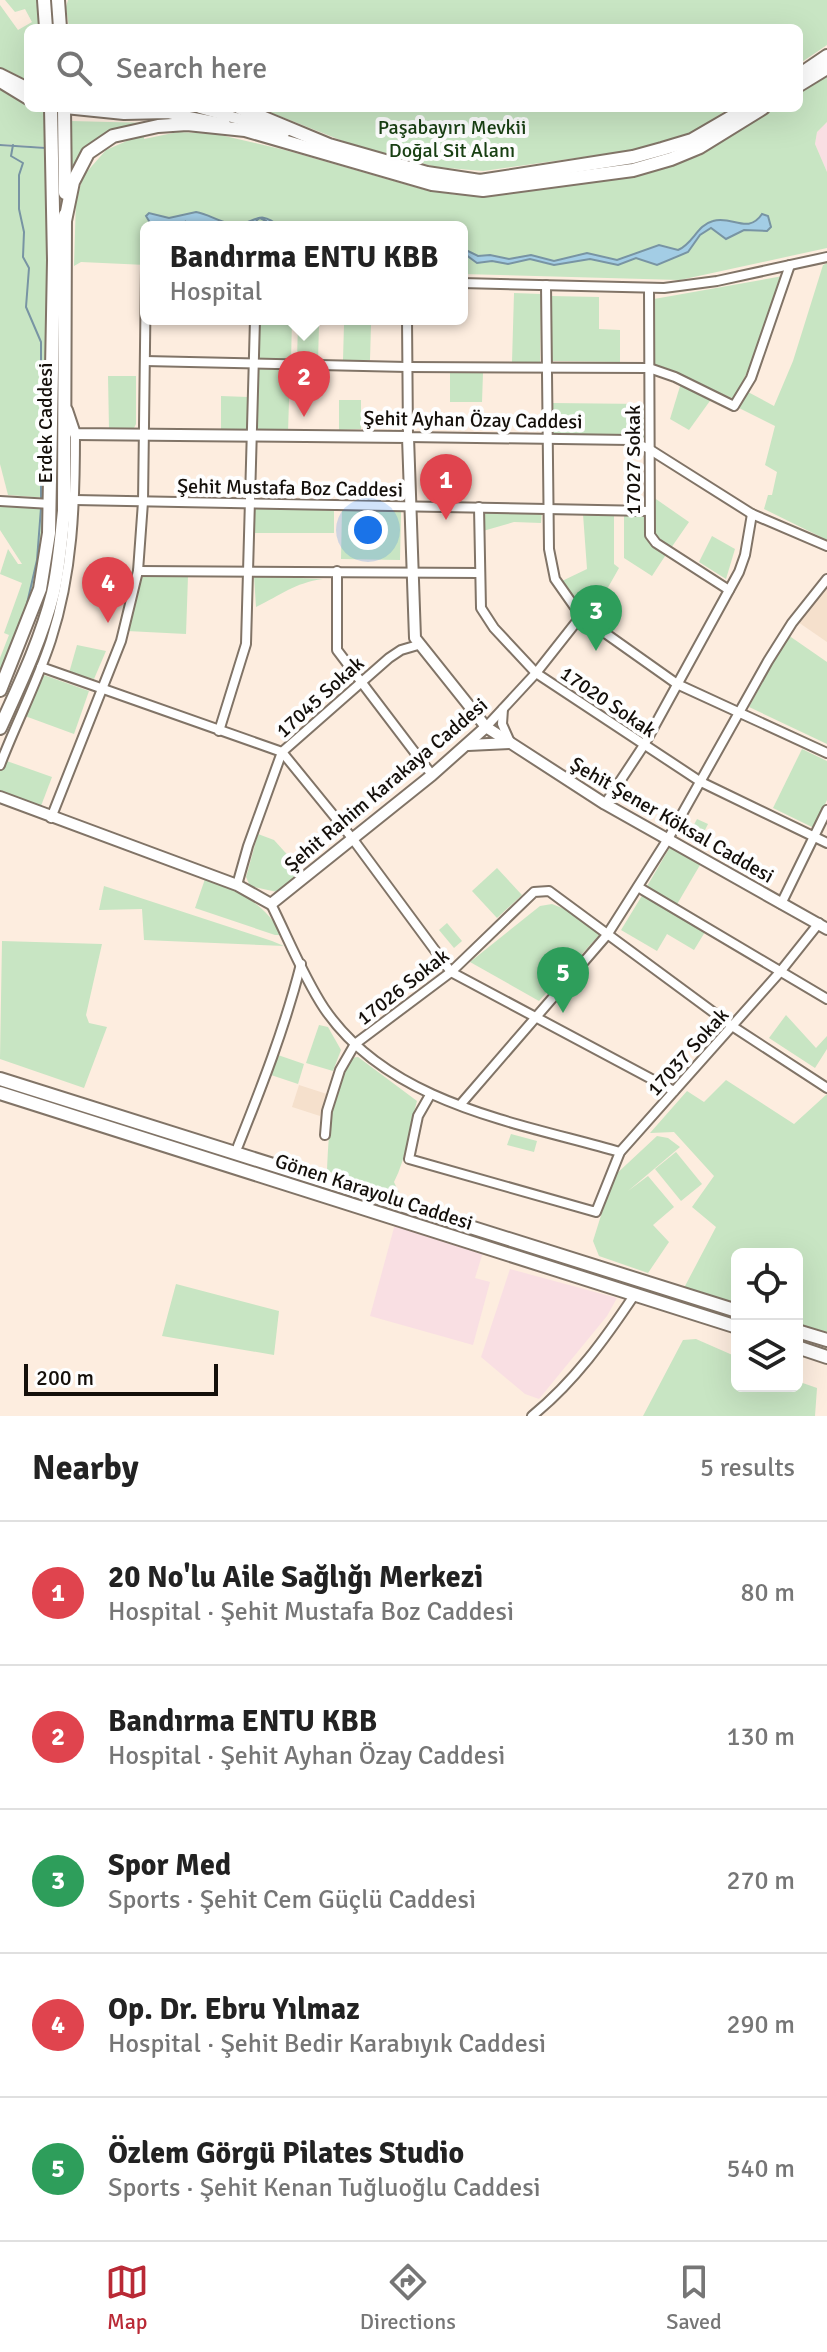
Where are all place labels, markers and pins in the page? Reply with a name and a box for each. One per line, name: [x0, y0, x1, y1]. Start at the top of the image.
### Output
pin: 2: [278, 351, 330, 417]
pin: 1: [420, 454, 472, 520]
pin: 4: [82, 557, 134, 623]
pin: 3: [570, 585, 622, 651]
pin: 5: [537, 947, 589, 1013]

